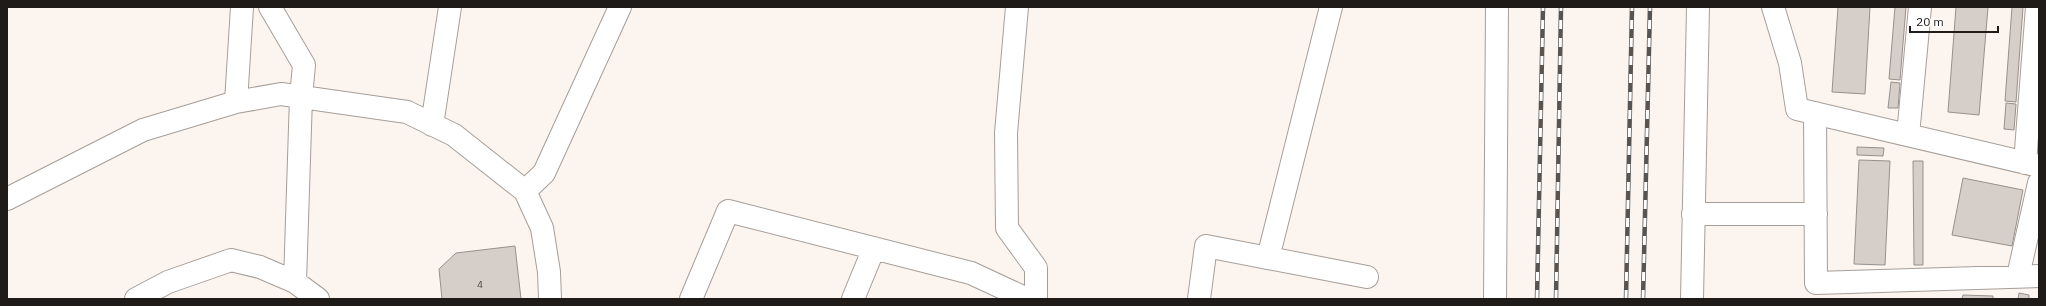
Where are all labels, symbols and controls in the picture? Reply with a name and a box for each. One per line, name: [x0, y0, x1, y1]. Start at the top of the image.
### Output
scale bar: [1910, 8, 1998, 34]
text: 20 m: [1916, 14, 1944, 29]
house number: 4: [477, 278, 483, 291]

